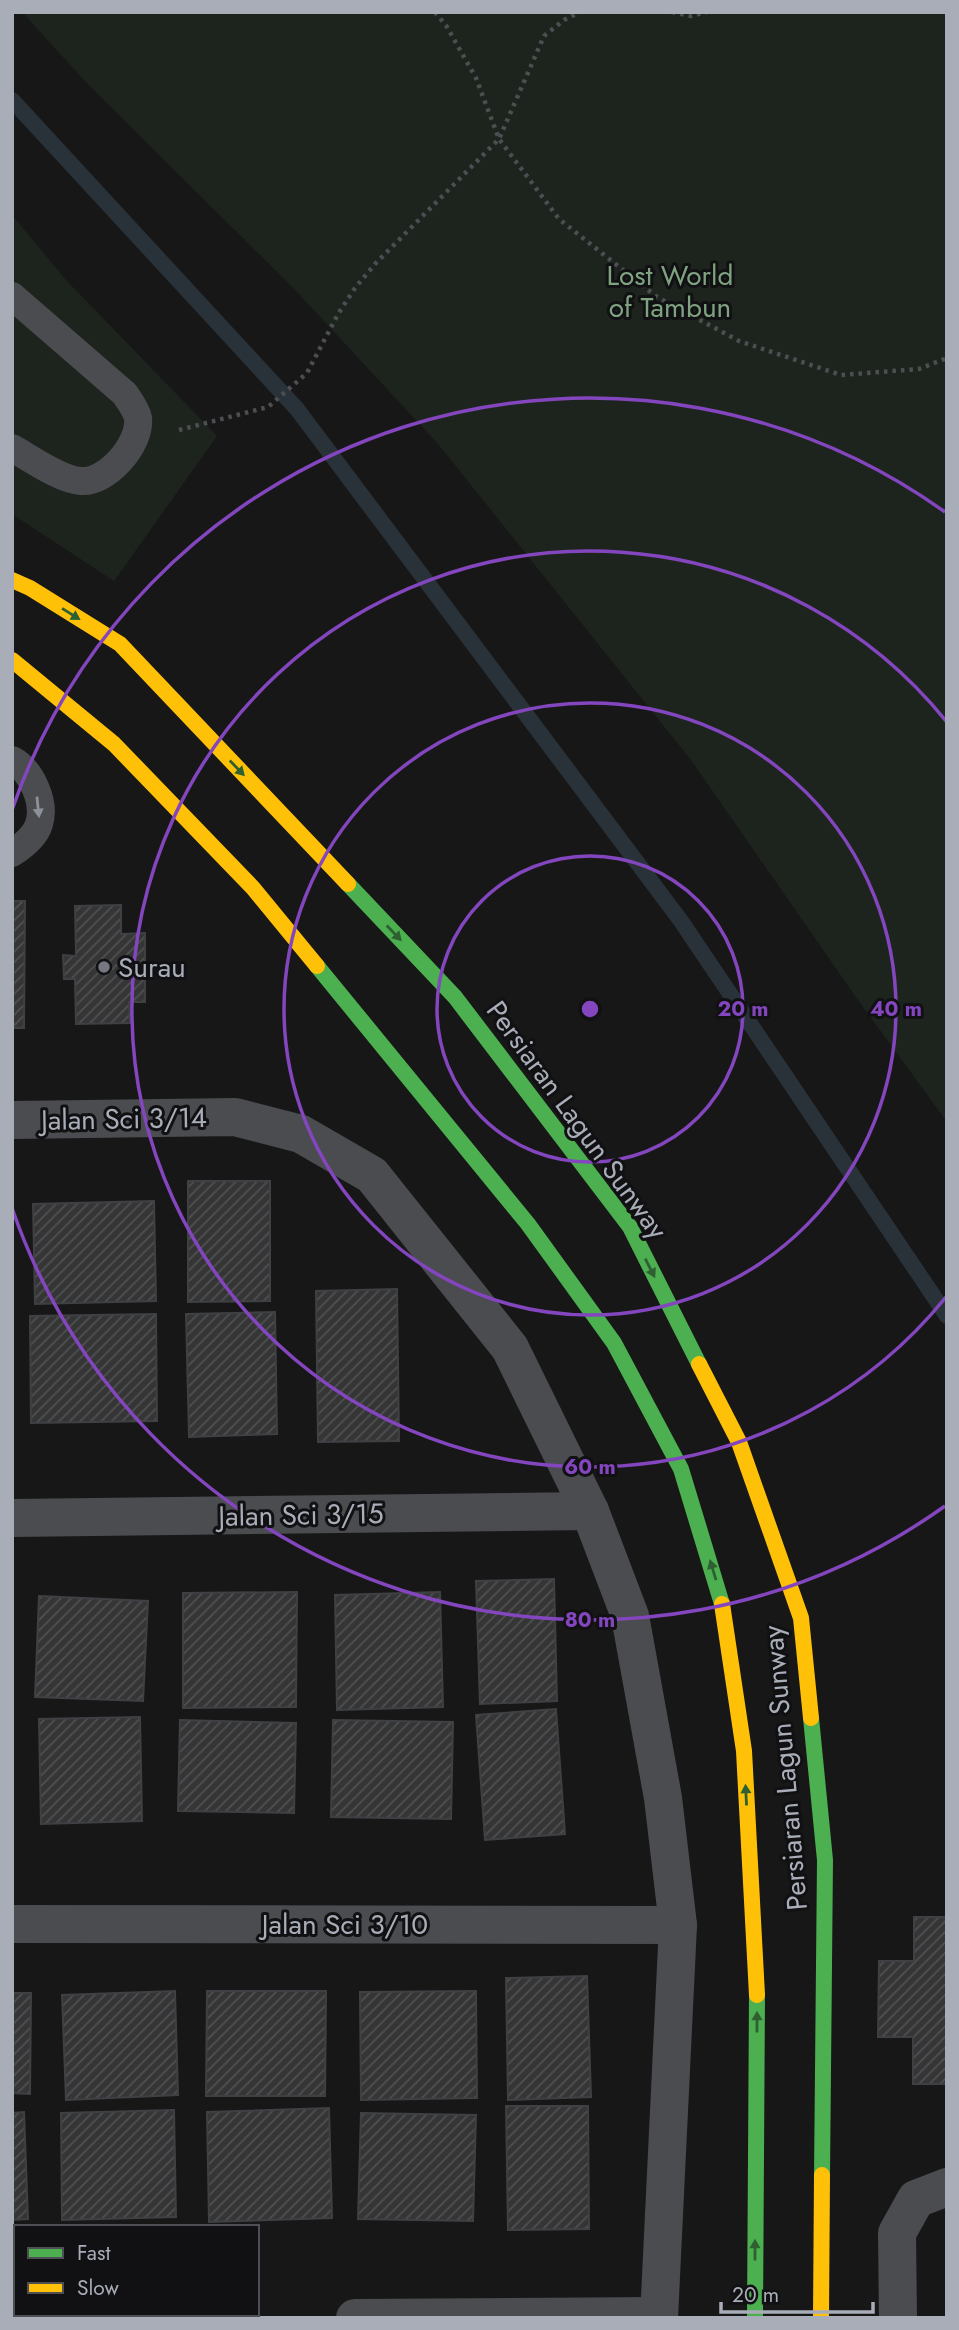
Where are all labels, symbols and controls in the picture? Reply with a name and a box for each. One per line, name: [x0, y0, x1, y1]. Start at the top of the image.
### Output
park label: Lost World of Tambun: [606, 255, 734, 328]
one-way arrow: [62, 607, 81, 620]
one-way arrow: [229, 759, 246, 776]
one-way arrow: [33, 796, 44, 818]
one-way arrow: [385, 924, 402, 941]
place label: Surau: [118, 947, 186, 988]
marker: Surau: [96, 959, 112, 975]
street label: Persiaran Lagun Sunway: [476, 992, 678, 1248]
text: 20 m: [717, 994, 769, 1024]
text: 40 m: [870, 994, 922, 1024]
centre of rings: [578, 997, 602, 1021]
street label: Jalan Sci 3/14: [37, 1097, 207, 1141]
one-way arrow: [645, 1258, 656, 1278]
text: 60 m: [564, 1452, 616, 1482]
street label: Jalan Sci 3/15: [214, 1493, 384, 1537]
one-way arrow: [707, 1560, 717, 1581]
text: 80 m: [565, 1605, 615, 1635]
street label: Persiaran Lagun Sunway: [752, 1623, 818, 1912]
one-way arrow: [741, 1784, 752, 1806]
street label: Jalan Sci 3/10: [258, 1904, 428, 1945]
one-way arrow: [751, 2011, 762, 2033]
legend: [14, 2225, 259, 2316]
text: Fast: [77, 2238, 110, 2268]
one-way arrow: [749, 2238, 761, 2260]
scale bar: [721, 2270, 873, 2314]
text: Slow: [77, 2273, 119, 2303]
text: 20 m: [732, 2280, 779, 2310]

